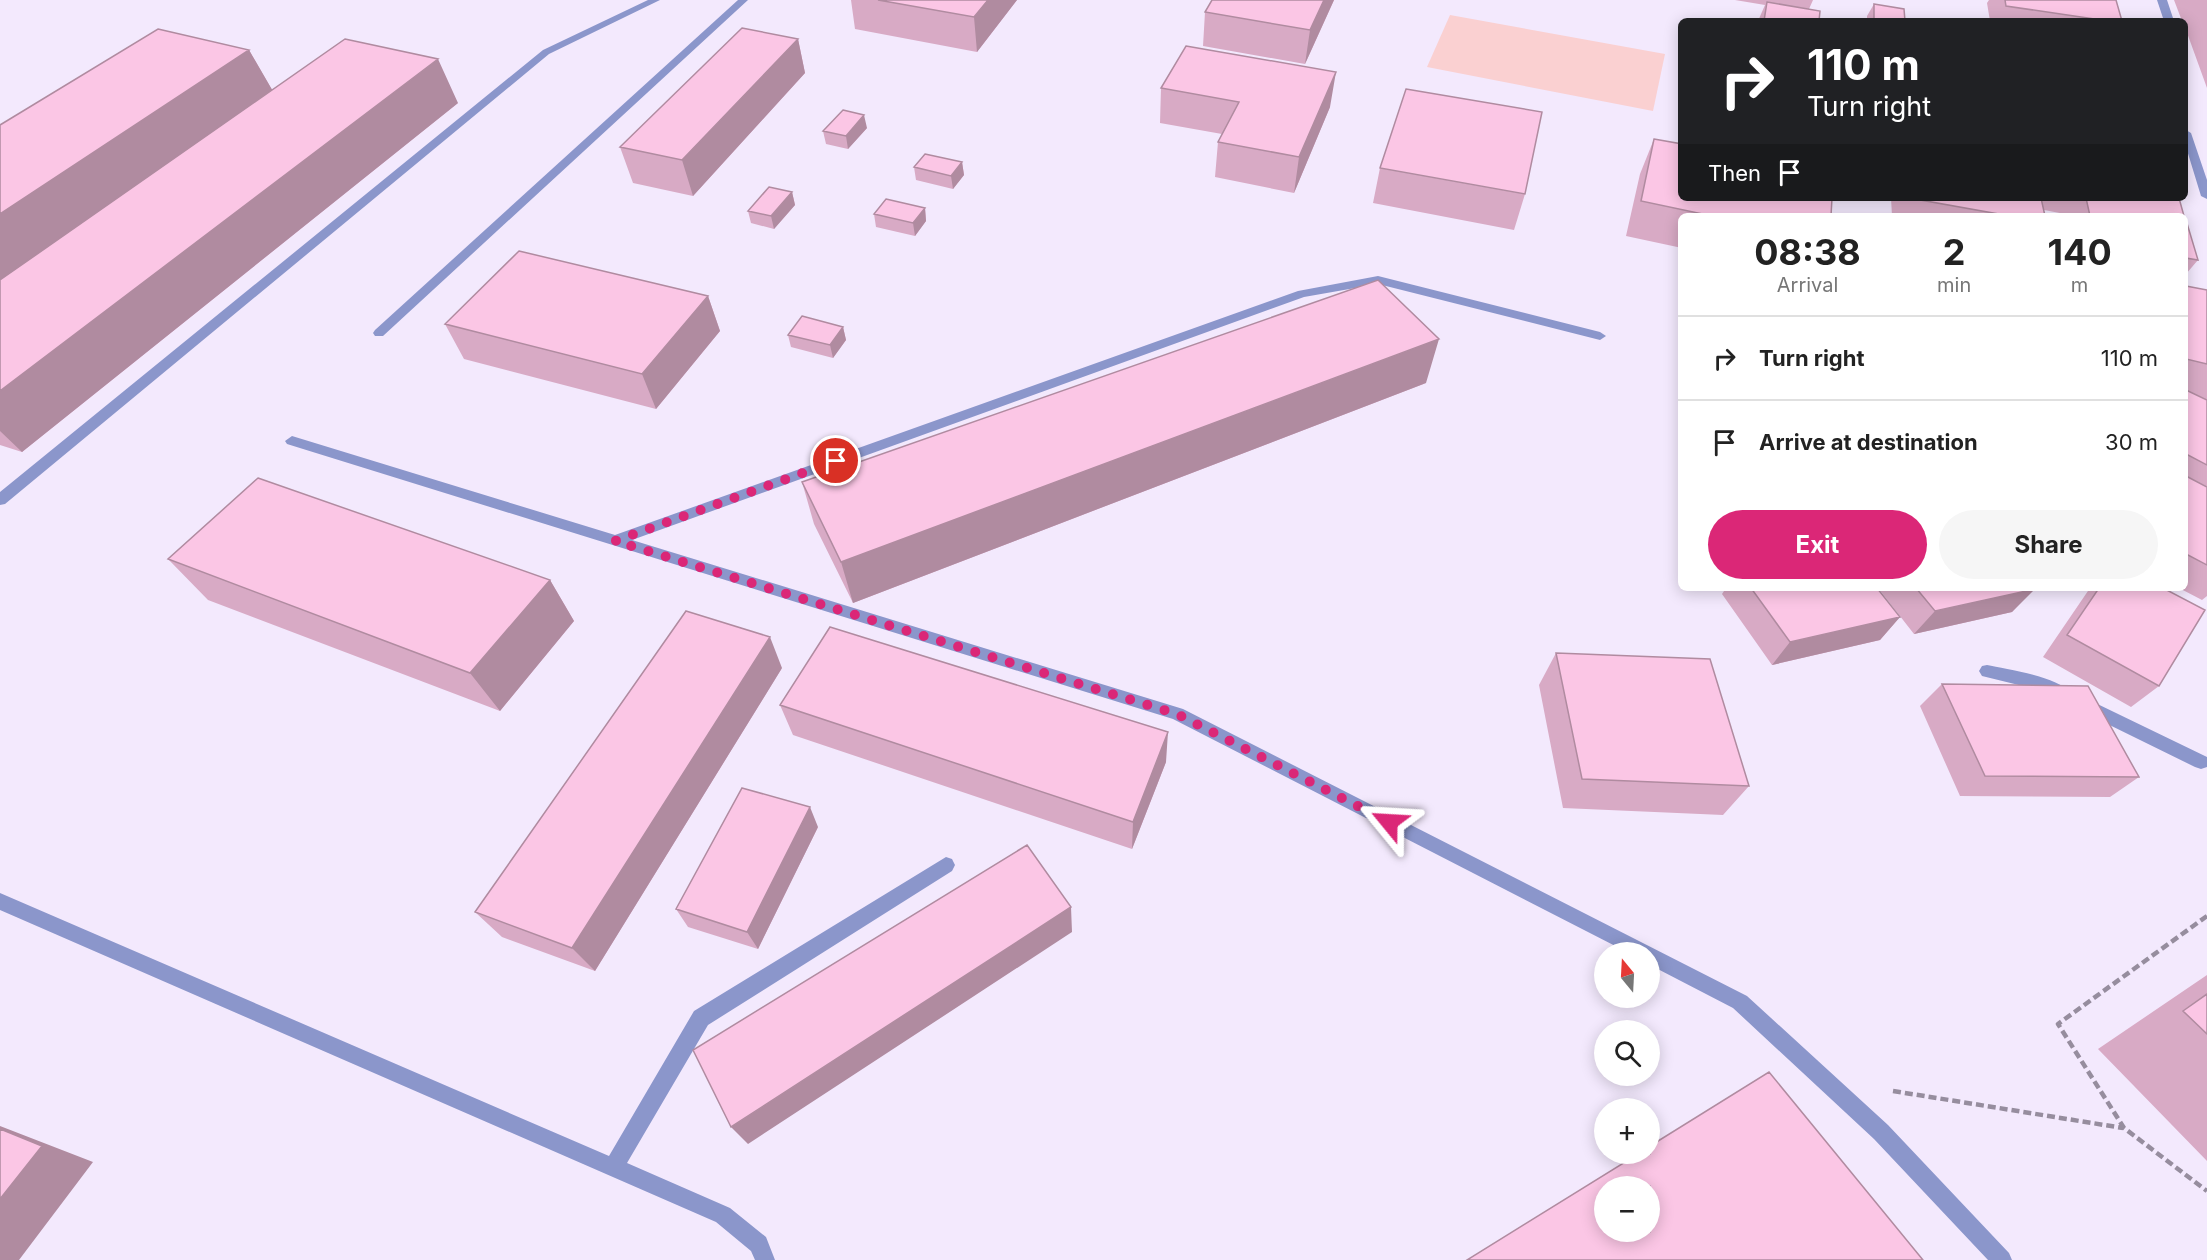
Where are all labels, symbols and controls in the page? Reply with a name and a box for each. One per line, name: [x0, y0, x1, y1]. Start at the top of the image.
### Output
text: 110 m: [1807, 39, 1920, 90]
icon: right: [1708, 42, 1786, 120]
text: Turn right: [1807, 90, 1931, 123]
icon: arrive: [1773, 156, 1806, 189]
text: Then: [1708, 160, 1761, 186]
text: 08:38: [1754, 230, 1861, 274]
text: 2: [1943, 230, 1965, 274]
text: 140: [2048, 230, 2112, 274]
text: Arrival: [1777, 273, 1838, 297]
text: min: [1937, 273, 1971, 297]
text: m: [2071, 273, 2088, 297]
icon: right: [1708, 342, 1741, 375]
text: Turn right: [1759, 345, 1865, 371]
text: 110 m: [2101, 345, 2158, 371]
icon: arrive: [1708, 426, 1741, 459]
text: Arrive at destination: [1759, 429, 1978, 455]
text: 30 m: [2105, 429, 2158, 455]
pin: [810, 435, 861, 486]
icon: arrive: [819, 444, 852, 477]
button: Exit: [1708, 510, 1927, 579]
button: Share: [1939, 510, 2158, 579]
position arrow: [1357, 790, 1421, 854]
north arrow: [1594, 942, 1660, 1008]
map controls: [1594, 942, 1660, 1242]
button: search: [1594, 1020, 1660, 1086]
button: +: [1594, 1098, 1660, 1164]
button: −: [1594, 1176, 1660, 1242]

